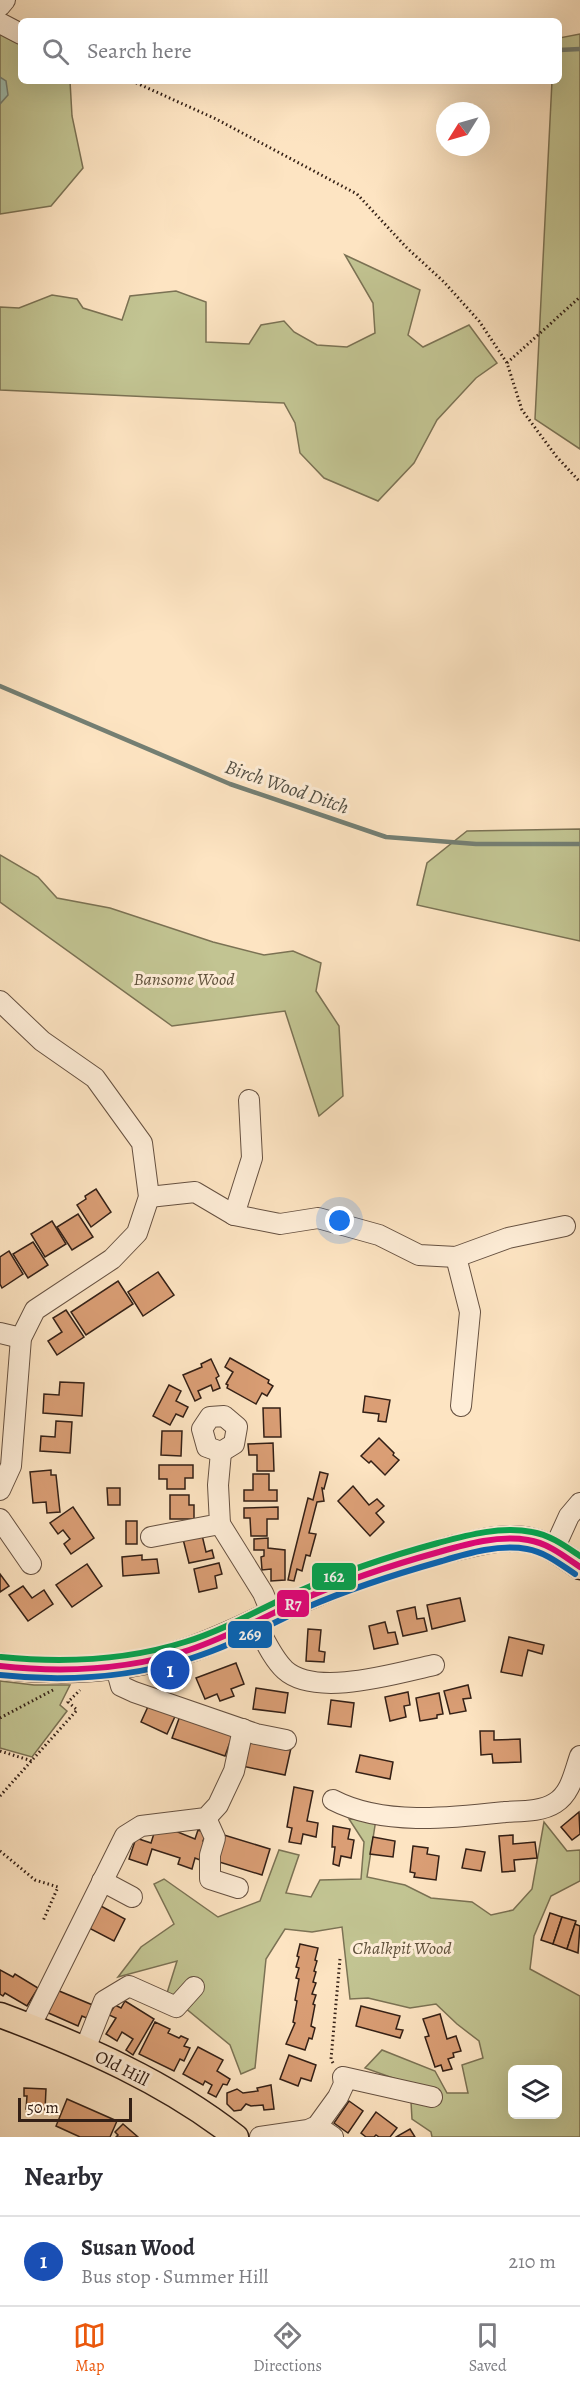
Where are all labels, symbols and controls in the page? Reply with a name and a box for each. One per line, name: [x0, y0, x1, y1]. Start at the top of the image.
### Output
search box: [18, 18, 562, 84]
icon: search: [39, 35, 72, 68]
text: Search here: [87, 36, 192, 66]
north arrow: [436, 102, 490, 156]
water label: Birch Wood Ditch: [221, 753, 353, 821]
park label: Bansome Wood: [133, 967, 235, 991]
your location: [325, 1206, 354, 1235]
line badge: 162: [311, 1562, 357, 1591]
text: 162: [324, 1566, 345, 1588]
line badge: R7: [276, 1589, 310, 1618]
text: R7: [284, 1594, 302, 1616]
line badge: 269: [227, 1620, 273, 1649]
text: 269: [239, 1624, 261, 1646]
pin: 1: [150, 1648, 190, 1692]
park label: Chalkpit Wood: [352, 1936, 452, 1960]
street label: Old Hill: [91, 2044, 154, 2092]
map controls: [508, 2065, 562, 2119]
button: layers: [508, 2065, 562, 2119]
scale bar: [18, 2095, 132, 2122]
text: 50 m: [27, 2097, 59, 2119]
text: Nearby: [24, 2159, 103, 2194]
text: Susan Wood: [81, 2233, 195, 2263]
text: 1: [40, 2248, 47, 2275]
text: 210 m: [508, 2248, 556, 2275]
text: Bus stop · Summer Hill: [81, 2263, 268, 2290]
tab: Map: [73, 2319, 106, 2377]
tab: Directions: [253, 2319, 322, 2377]
tab: Saved: [469, 2319, 507, 2377]

